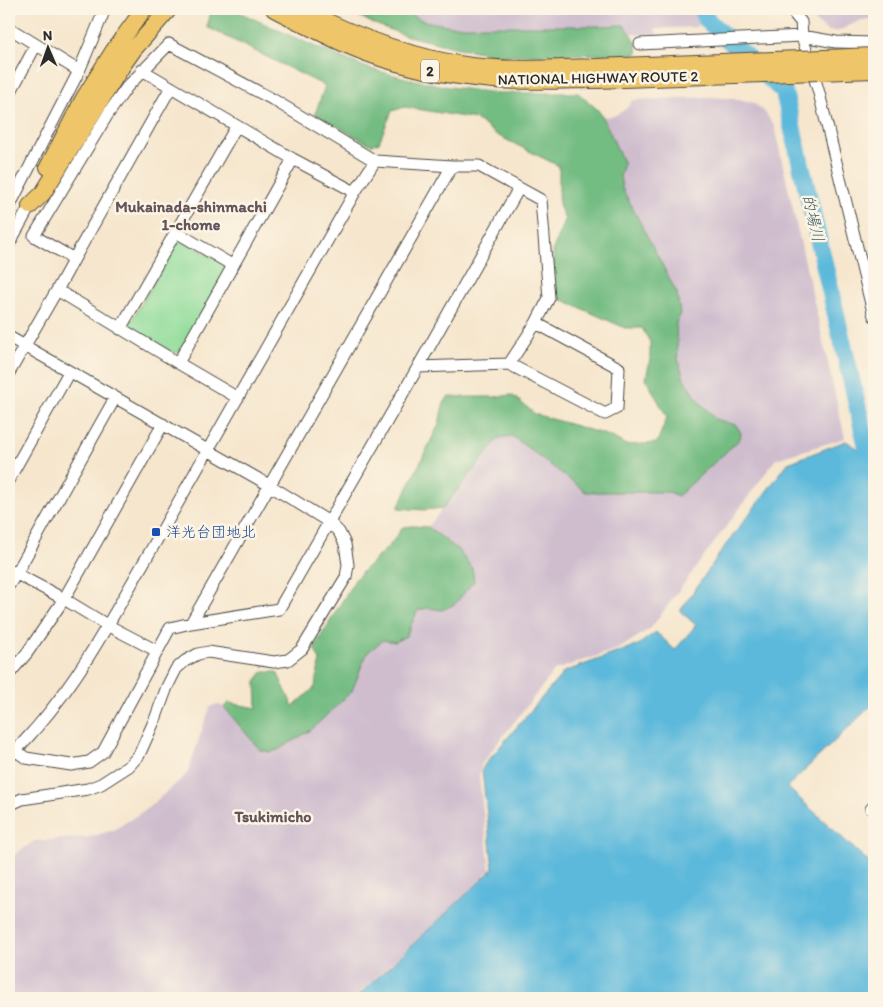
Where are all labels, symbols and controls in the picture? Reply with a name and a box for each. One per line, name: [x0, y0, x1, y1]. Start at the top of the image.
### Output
north arrow: [22, 22, 72, 72]
text: N: [43, 27, 53, 44]
road number: 2: [421, 59, 439, 82]
street label: NATIONAL HIGHWAY ROUTE 2: [497, 67, 699, 89]
water label: 的場川: [799, 193, 828, 244]
district label: Mukainada-shinmachi 1-chome: [115, 197, 267, 234]
place label: 洋光台団地北: [166, 523, 256, 541]
marker: 洋光台団地北: [150, 526, 162, 538]
district label: Tsukimicho: [233, 807, 312, 826]

